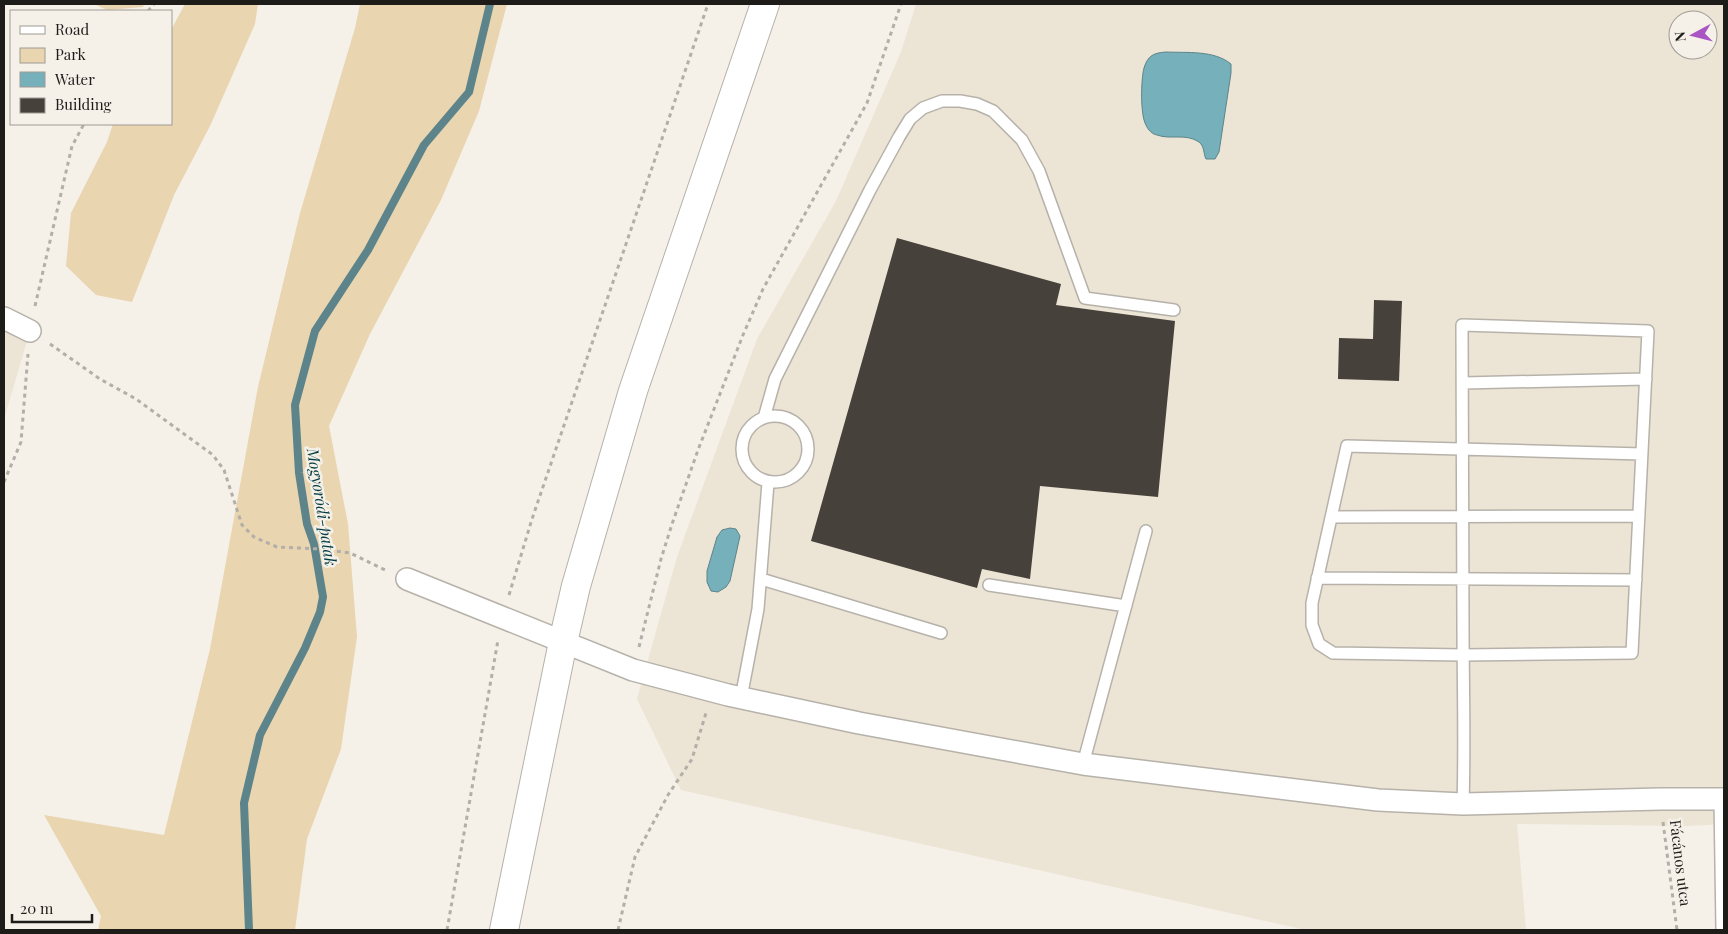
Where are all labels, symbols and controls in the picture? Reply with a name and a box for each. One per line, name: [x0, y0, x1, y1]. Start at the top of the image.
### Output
legend: [10, 10, 172, 125]
north arrow: [1668, 10, 1718, 60]
text: Road: [55, 19, 89, 39]
text: N: [1670, 30, 1690, 43]
text: Park: [55, 44, 87, 64]
text: Water: [54, 69, 95, 89]
text: Building: [55, 94, 112, 114]
water label: Mogyoródi-patak: [303, 446, 342, 567]
street label: Fácános utca: [1666, 818, 1696, 908]
scale bar: [12, 892, 92, 924]
text: 20 m: [20, 898, 54, 918]

